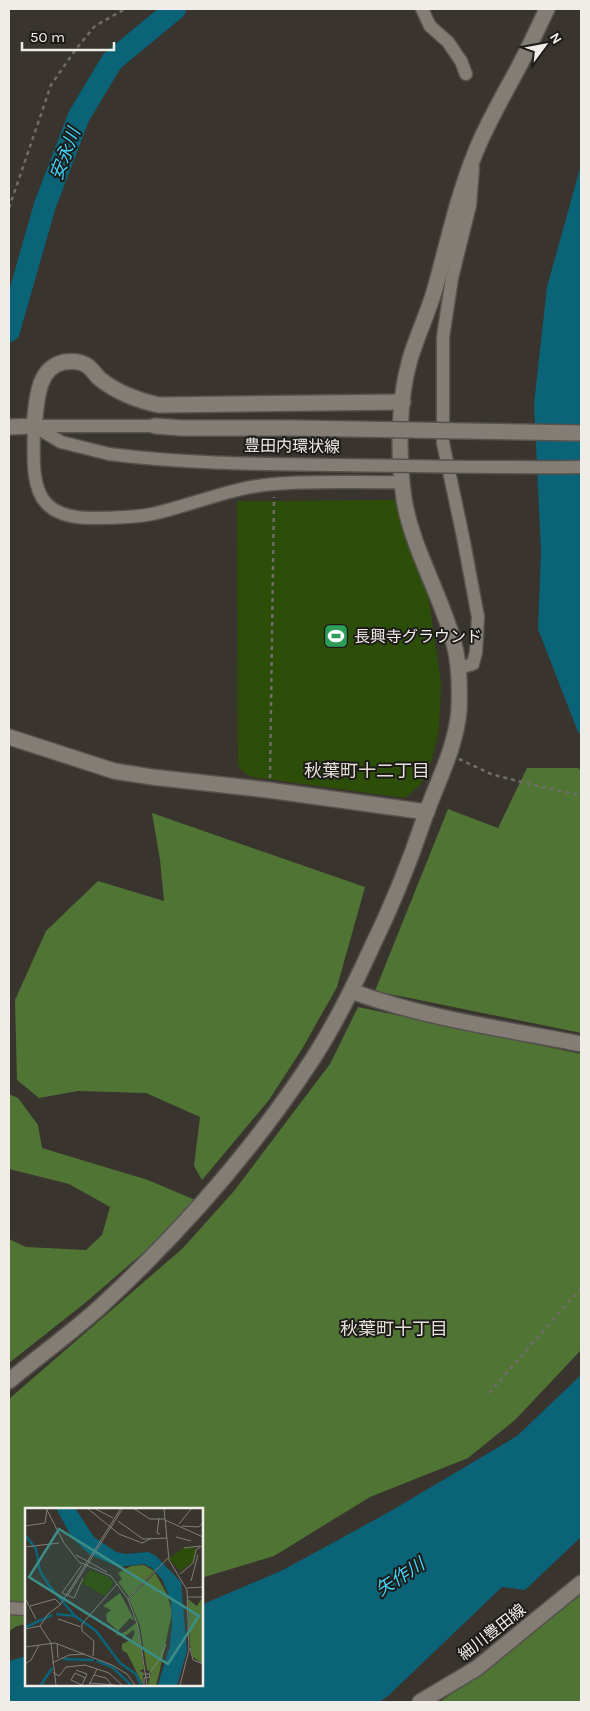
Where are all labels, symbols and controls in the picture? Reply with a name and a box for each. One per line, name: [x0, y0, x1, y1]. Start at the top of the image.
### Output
scale bar: [22, 20, 115, 52]
north arrow: [520, 20, 570, 70]
text: 50 m: [30, 28, 65, 46]
text: N: [546, 30, 565, 47]
water label: 安永川: [45, 123, 86, 183]
street label: 豊田内環状線: [244, 436, 340, 456]
sports icon: 長興寺グラウンド: [323, 623, 349, 649]
place label: 長興寺グラウンド: [354, 627, 482, 646]
district label: 秋葉町十二丁目: [304, 760, 430, 782]
district label: 秋葉町十丁目: [340, 1318, 448, 1340]
inset map: [25, 1508, 202, 1686]
water label: 矢作川: [371, 1552, 430, 1601]
street label: 細川豊田線: [455, 1600, 529, 1664]

